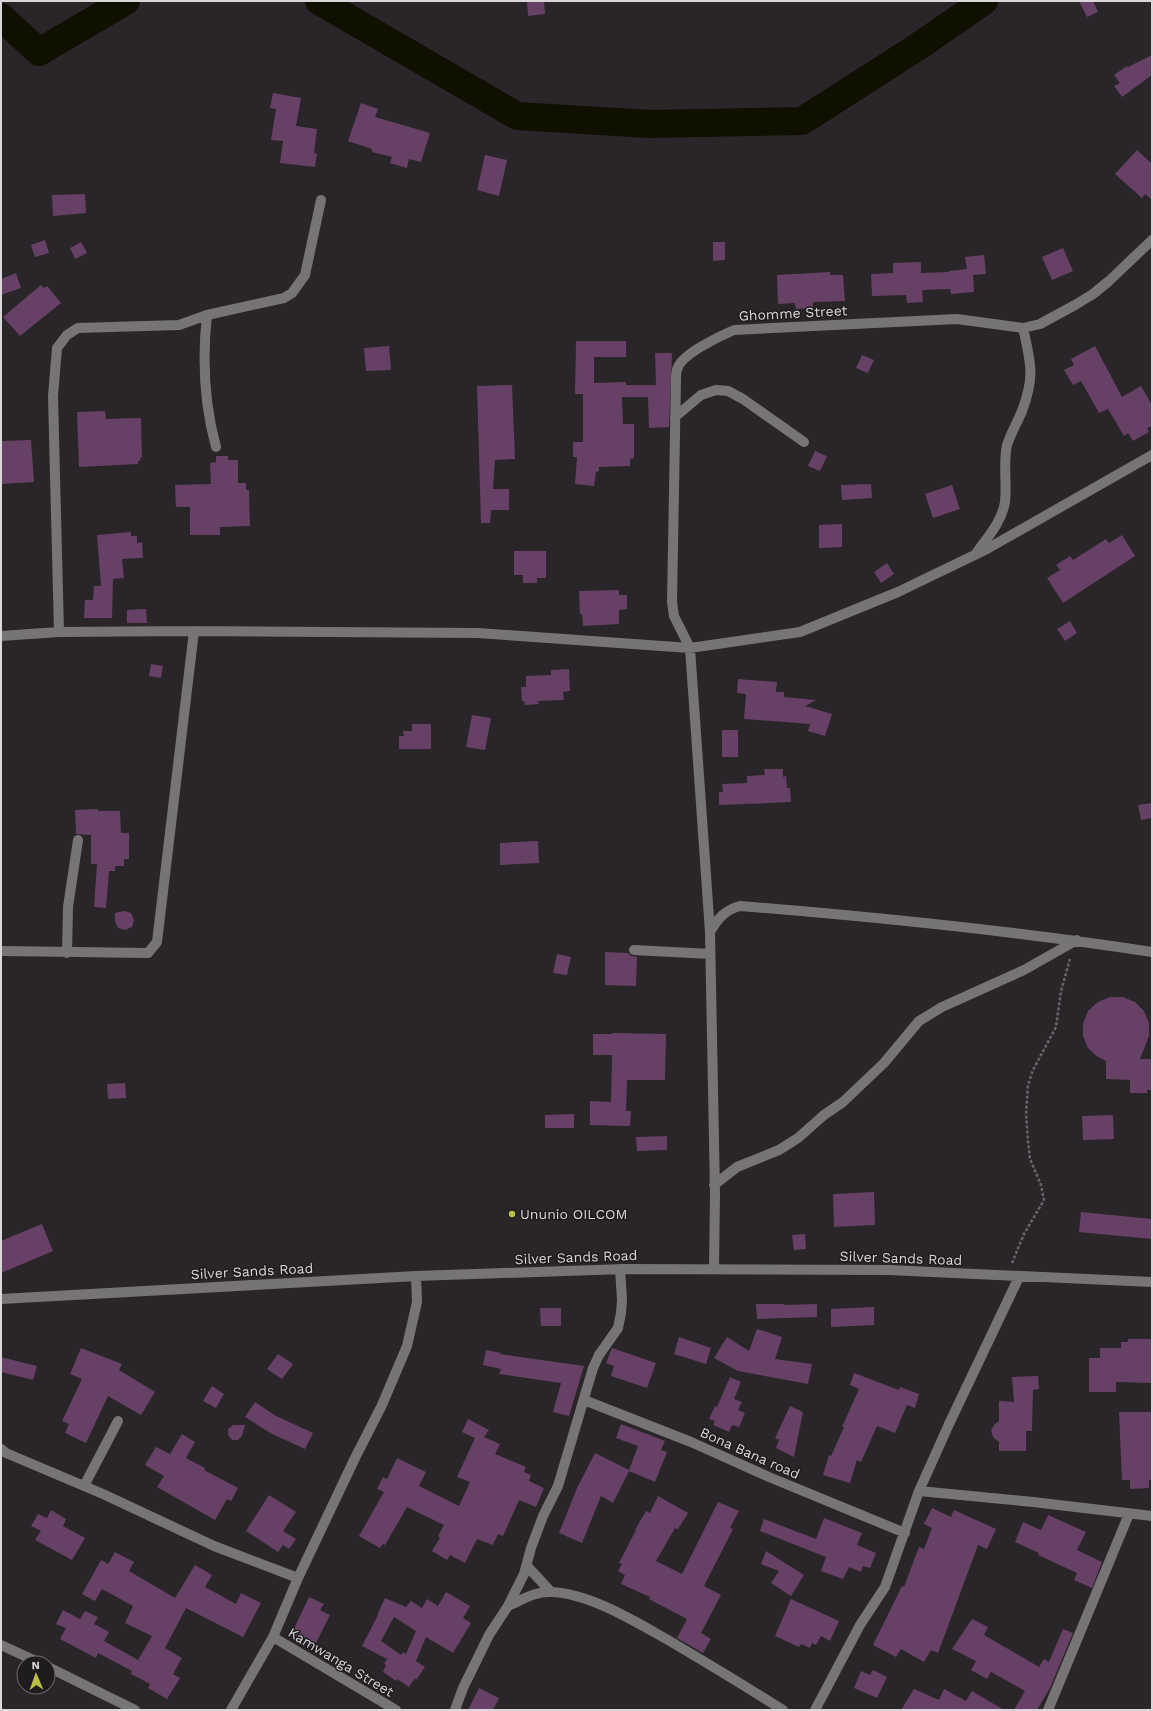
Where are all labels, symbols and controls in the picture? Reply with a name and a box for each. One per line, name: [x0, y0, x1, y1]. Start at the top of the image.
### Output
street label: Ghomme Street: [738, 302, 848, 324]
place label: Ununio OILCOM: [520, 1206, 627, 1222]
marker: Ununio OILCOM: [507, 1209, 517, 1219]
street label: Silver Sands Road: [514, 1247, 638, 1267]
street label: Silver Sands Road: [839, 1248, 963, 1268]
street label: Silver Sands Road: [190, 1260, 314, 1282]
street label: Bona Bana road: [698, 1424, 802, 1482]
street label: Kamwanga Street: [285, 1624, 397, 1700]
north arrow: [16, 1655, 56, 1695]
text: N: [31, 1659, 40, 1672]

